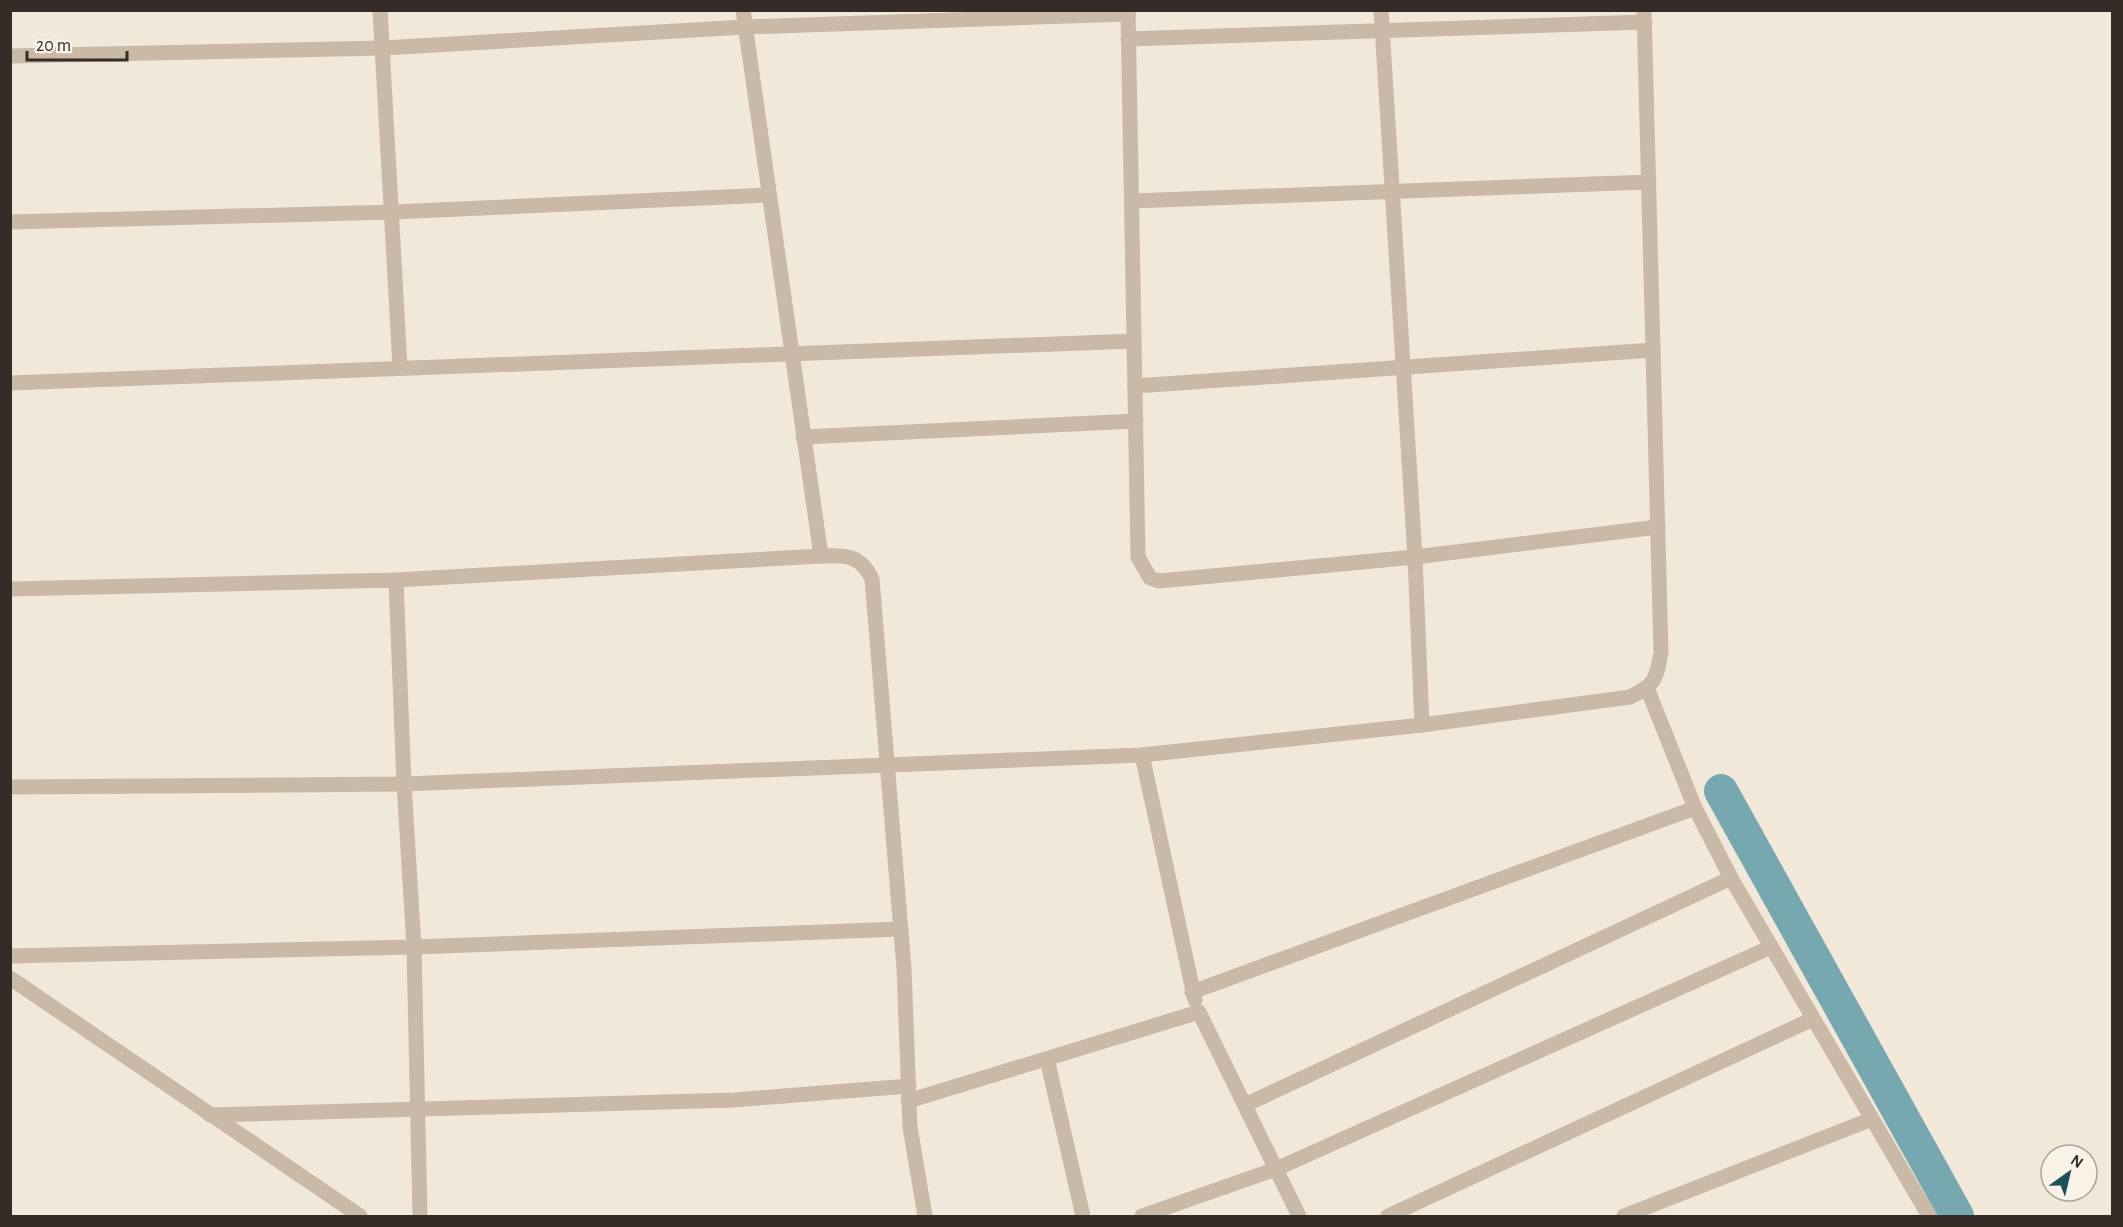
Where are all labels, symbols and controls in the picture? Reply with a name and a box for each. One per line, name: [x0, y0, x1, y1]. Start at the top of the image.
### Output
scale bar: [27, 24, 128, 62]
text: 20 m: [36, 37, 71, 55]
north arrow: [2039, 1143, 2099, 1203]
text: N: [2068, 1152, 2086, 1171]

